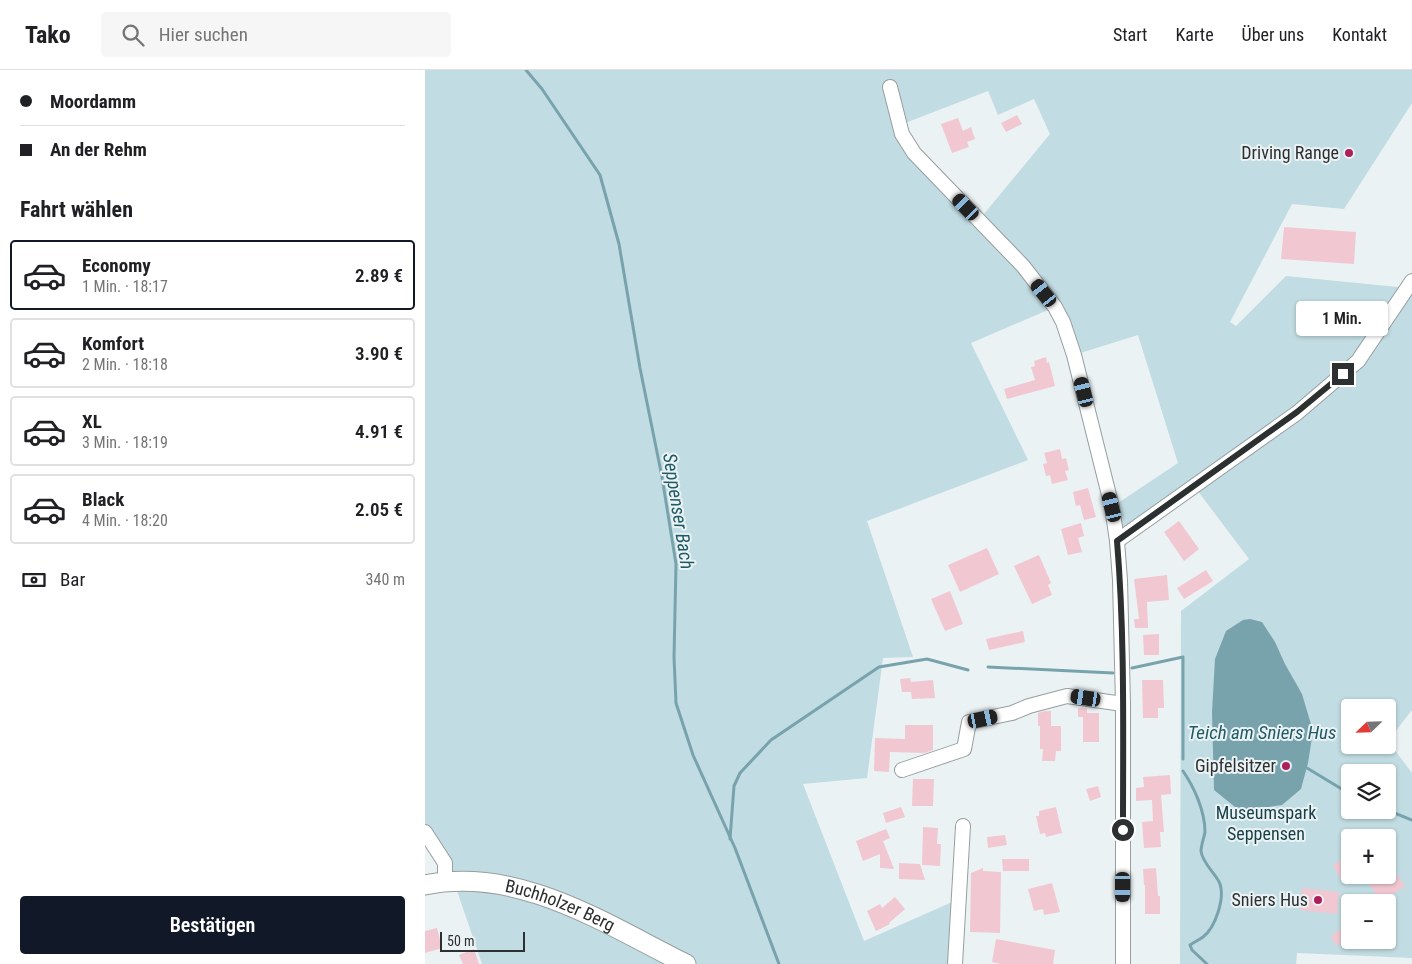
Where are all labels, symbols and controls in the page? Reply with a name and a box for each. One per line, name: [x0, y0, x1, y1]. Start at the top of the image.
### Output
search box: [101, 12, 451, 57]
text: Tako: [25, 21, 71, 49]
icon: search: [119, 21, 147, 49]
text: Hier suchen: [159, 23, 248, 46]
text: Start: [1113, 24, 1147, 45]
text: Karte: [1175, 24, 1214, 45]
text: Über uns: [1242, 24, 1304, 45]
text: Kontakt: [1332, 24, 1387, 45]
text: Moordamm: [50, 90, 136, 113]
text: An der Rehm: [50, 138, 147, 161]
place label: Driving Range: [1241, 142, 1339, 163]
marker: Driving Range: [1343, 147, 1355, 159]
car: [950, 191, 981, 223]
text: Fahrt wählen: [20, 197, 133, 222]
icon: car: [22, 253, 67, 298]
text: Economy: [82, 254, 151, 277]
text: 2.89 €: [355, 264, 403, 287]
text: 1 Min. · 18:17: [82, 277, 168, 296]
car: [1028, 277, 1059, 309]
callout: 1 Min.: [1297, 302, 1389, 336]
text: 1 Min.: [1322, 309, 1362, 328]
icon: car: [22, 331, 67, 376]
text: Komfort: [82, 332, 144, 355]
text: 3.90 €: [355, 342, 403, 365]
text: 2 Min. · 18:18: [82, 355, 168, 374]
route end: [1332, 363, 1354, 385]
car: [1073, 376, 1094, 408]
icon: car: [22, 409, 67, 454]
text: XL: [82, 410, 102, 433]
text: 4.91 €: [355, 420, 403, 443]
text: 3 Min. · 18:19: [82, 433, 168, 452]
water label: Seppenser Bach: [658, 451, 699, 571]
icon: car: [22, 487, 67, 532]
text: Black: [82, 488, 124, 511]
car: [1101, 491, 1122, 523]
text: 2.05 €: [355, 498, 403, 521]
text: 4 Min. · 18:20: [82, 511, 168, 530]
icon: cash: [20, 566, 48, 594]
text: Bar: [60, 568, 85, 591]
text: 340 m: [366, 570, 405, 589]
car: [1070, 688, 1101, 708]
north arrow: [1341, 699, 1396, 754]
map controls: [1341, 699, 1396, 949]
car: [966, 709, 999, 729]
water label: Teich am Sniers Hus: [1188, 721, 1336, 744]
place label: Gipfelsitzer: [1195, 755, 1277, 776]
marker: Gipfelsitzer: [1280, 760, 1292, 772]
button: layers: [1341, 764, 1396, 819]
park label: Museumspark Seppensen: [1216, 802, 1316, 844]
route start: [1112, 819, 1134, 841]
button: +: [1341, 829, 1396, 884]
car: [1115, 872, 1130, 902]
street label: Buchholzer Berg: [503, 875, 618, 935]
place label: Sniers Hus: [1231, 889, 1308, 910]
marker: Sniers Hus: [1312, 894, 1324, 906]
button: −: [1341, 894, 1396, 949]
button: Bestätigen: [20, 896, 405, 954]
scale bar: [440, 929, 525, 952]
text: 50 m: [447, 933, 475, 949]

